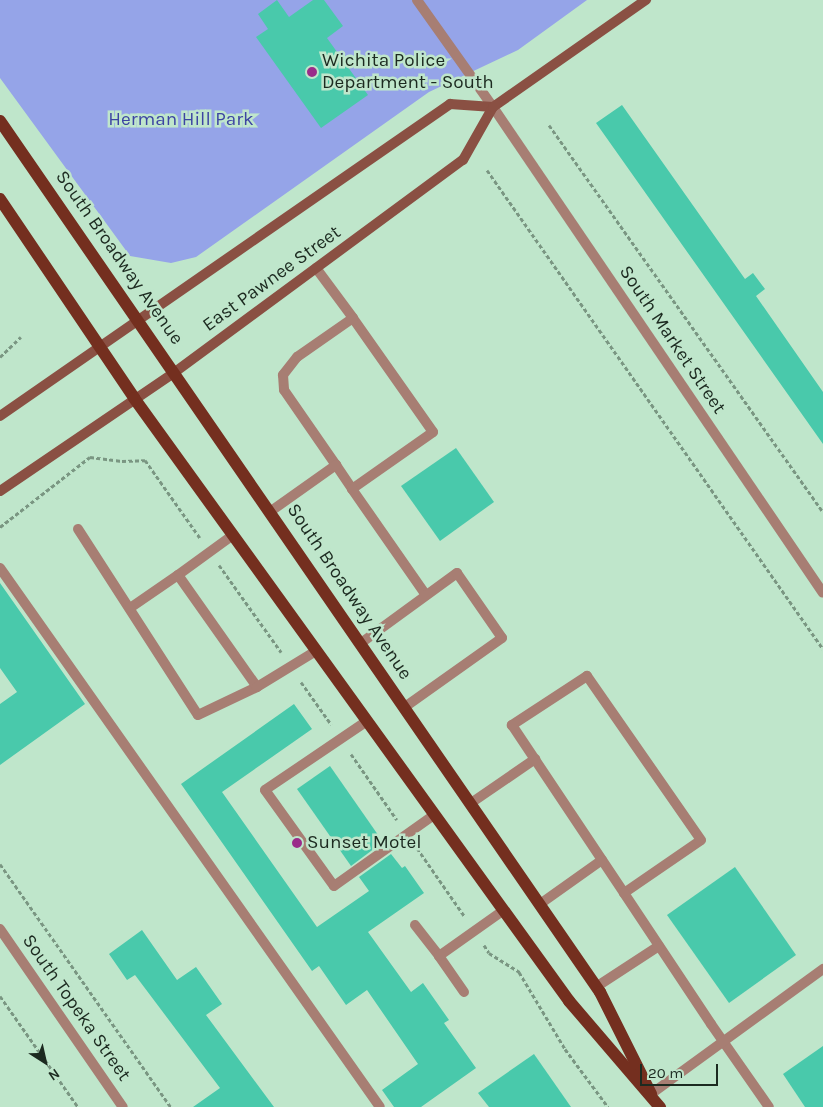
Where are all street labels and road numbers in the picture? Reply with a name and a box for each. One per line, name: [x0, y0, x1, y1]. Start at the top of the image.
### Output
street label: South Broadway Avenue: [50, 167, 188, 349]
street label: East Pawnee Street: [198, 221, 346, 337]
street label: South Market Street: [614, 261, 730, 419]
street label: South Broadway Avenue: [282, 500, 416, 684]
street label: South Topeka Street: [17, 930, 135, 1086]

